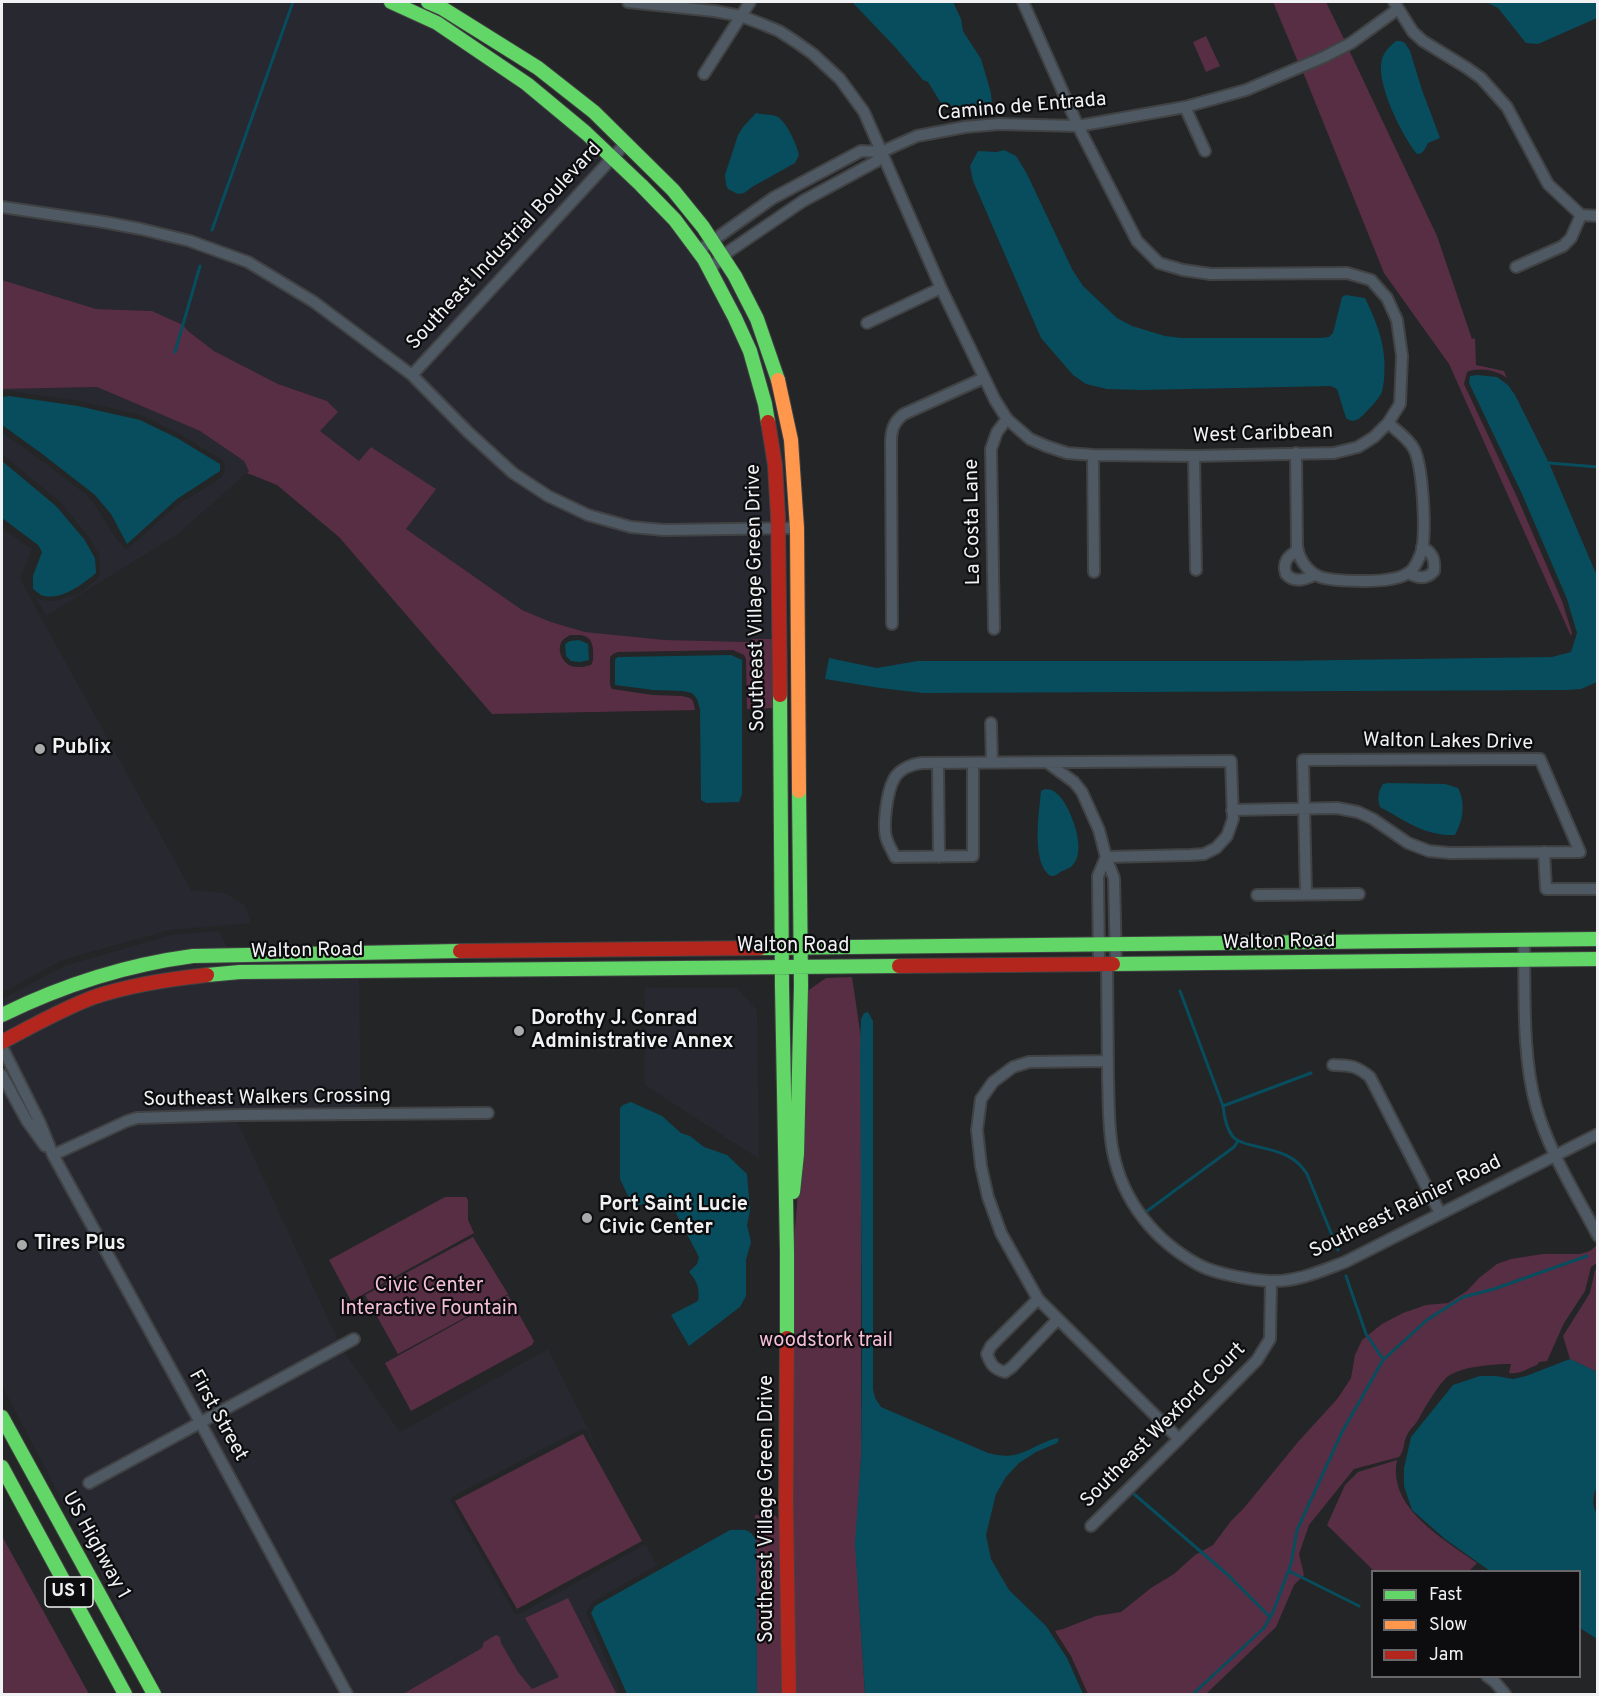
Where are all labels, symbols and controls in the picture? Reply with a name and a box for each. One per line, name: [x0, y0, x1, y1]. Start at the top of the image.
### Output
street label: Camino de Entrada: [937, 89, 1107, 127]
street label: Southeast Industrial Boulevard: [403, 138, 607, 356]
street label: West Caribbean: [1192, 421, 1334, 449]
street label: La Costa Lane: [961, 459, 987, 585]
street label: Southeast Village Green Drive: [743, 464, 771, 732]
street label: Walton Lakes Drive: [1363, 730, 1533, 756]
place label: Publix: [52, 737, 111, 761]
marker: Publix: [33, 742, 47, 756]
street label: Walton Road: [1222, 930, 1336, 956]
street label: Walton Road: [737, 935, 849, 959]
street label: Walton Road: [250, 939, 364, 965]
place label: Dorothy J. Conrad Administrative Annex: [531, 1008, 733, 1055]
marker: Dorothy J. Conrad Administrative Annex: [512, 1024, 526, 1038]
street label: Southeast Walkers Crossing: [143, 1085, 391, 1113]
street label: Southeast Rainier Road: [1306, 1151, 1506, 1265]
place label: Port Saint Lucie Civic Center: [599, 1194, 748, 1241]
marker: Port Saint Lucie Civic Center: [580, 1211, 594, 1225]
place label: Tires Plus: [34, 1233, 126, 1257]
marker: Tires Plus: [15, 1238, 29, 1252]
park label: Civic Center Interactive Fountain: [340, 1275, 518, 1322]
park label: woodstork trail: [759, 1330, 893, 1354]
street label: Southeast Wexford Court: [1076, 1338, 1252, 1514]
street label: First Street: [182, 1366, 252, 1466]
street label: Southeast Village Green Drive: [756, 1375, 780, 1643]
street label: US Highway 1: [56, 1488, 134, 1604]
legend: [1371, 1570, 1581, 1678]
road number: US 1: [45, 1577, 93, 1607]
text: Fast: [1429, 1584, 1462, 1607]
text: Slow: [1429, 1614, 1467, 1637]
text: Jam: [1429, 1644, 1464, 1667]

